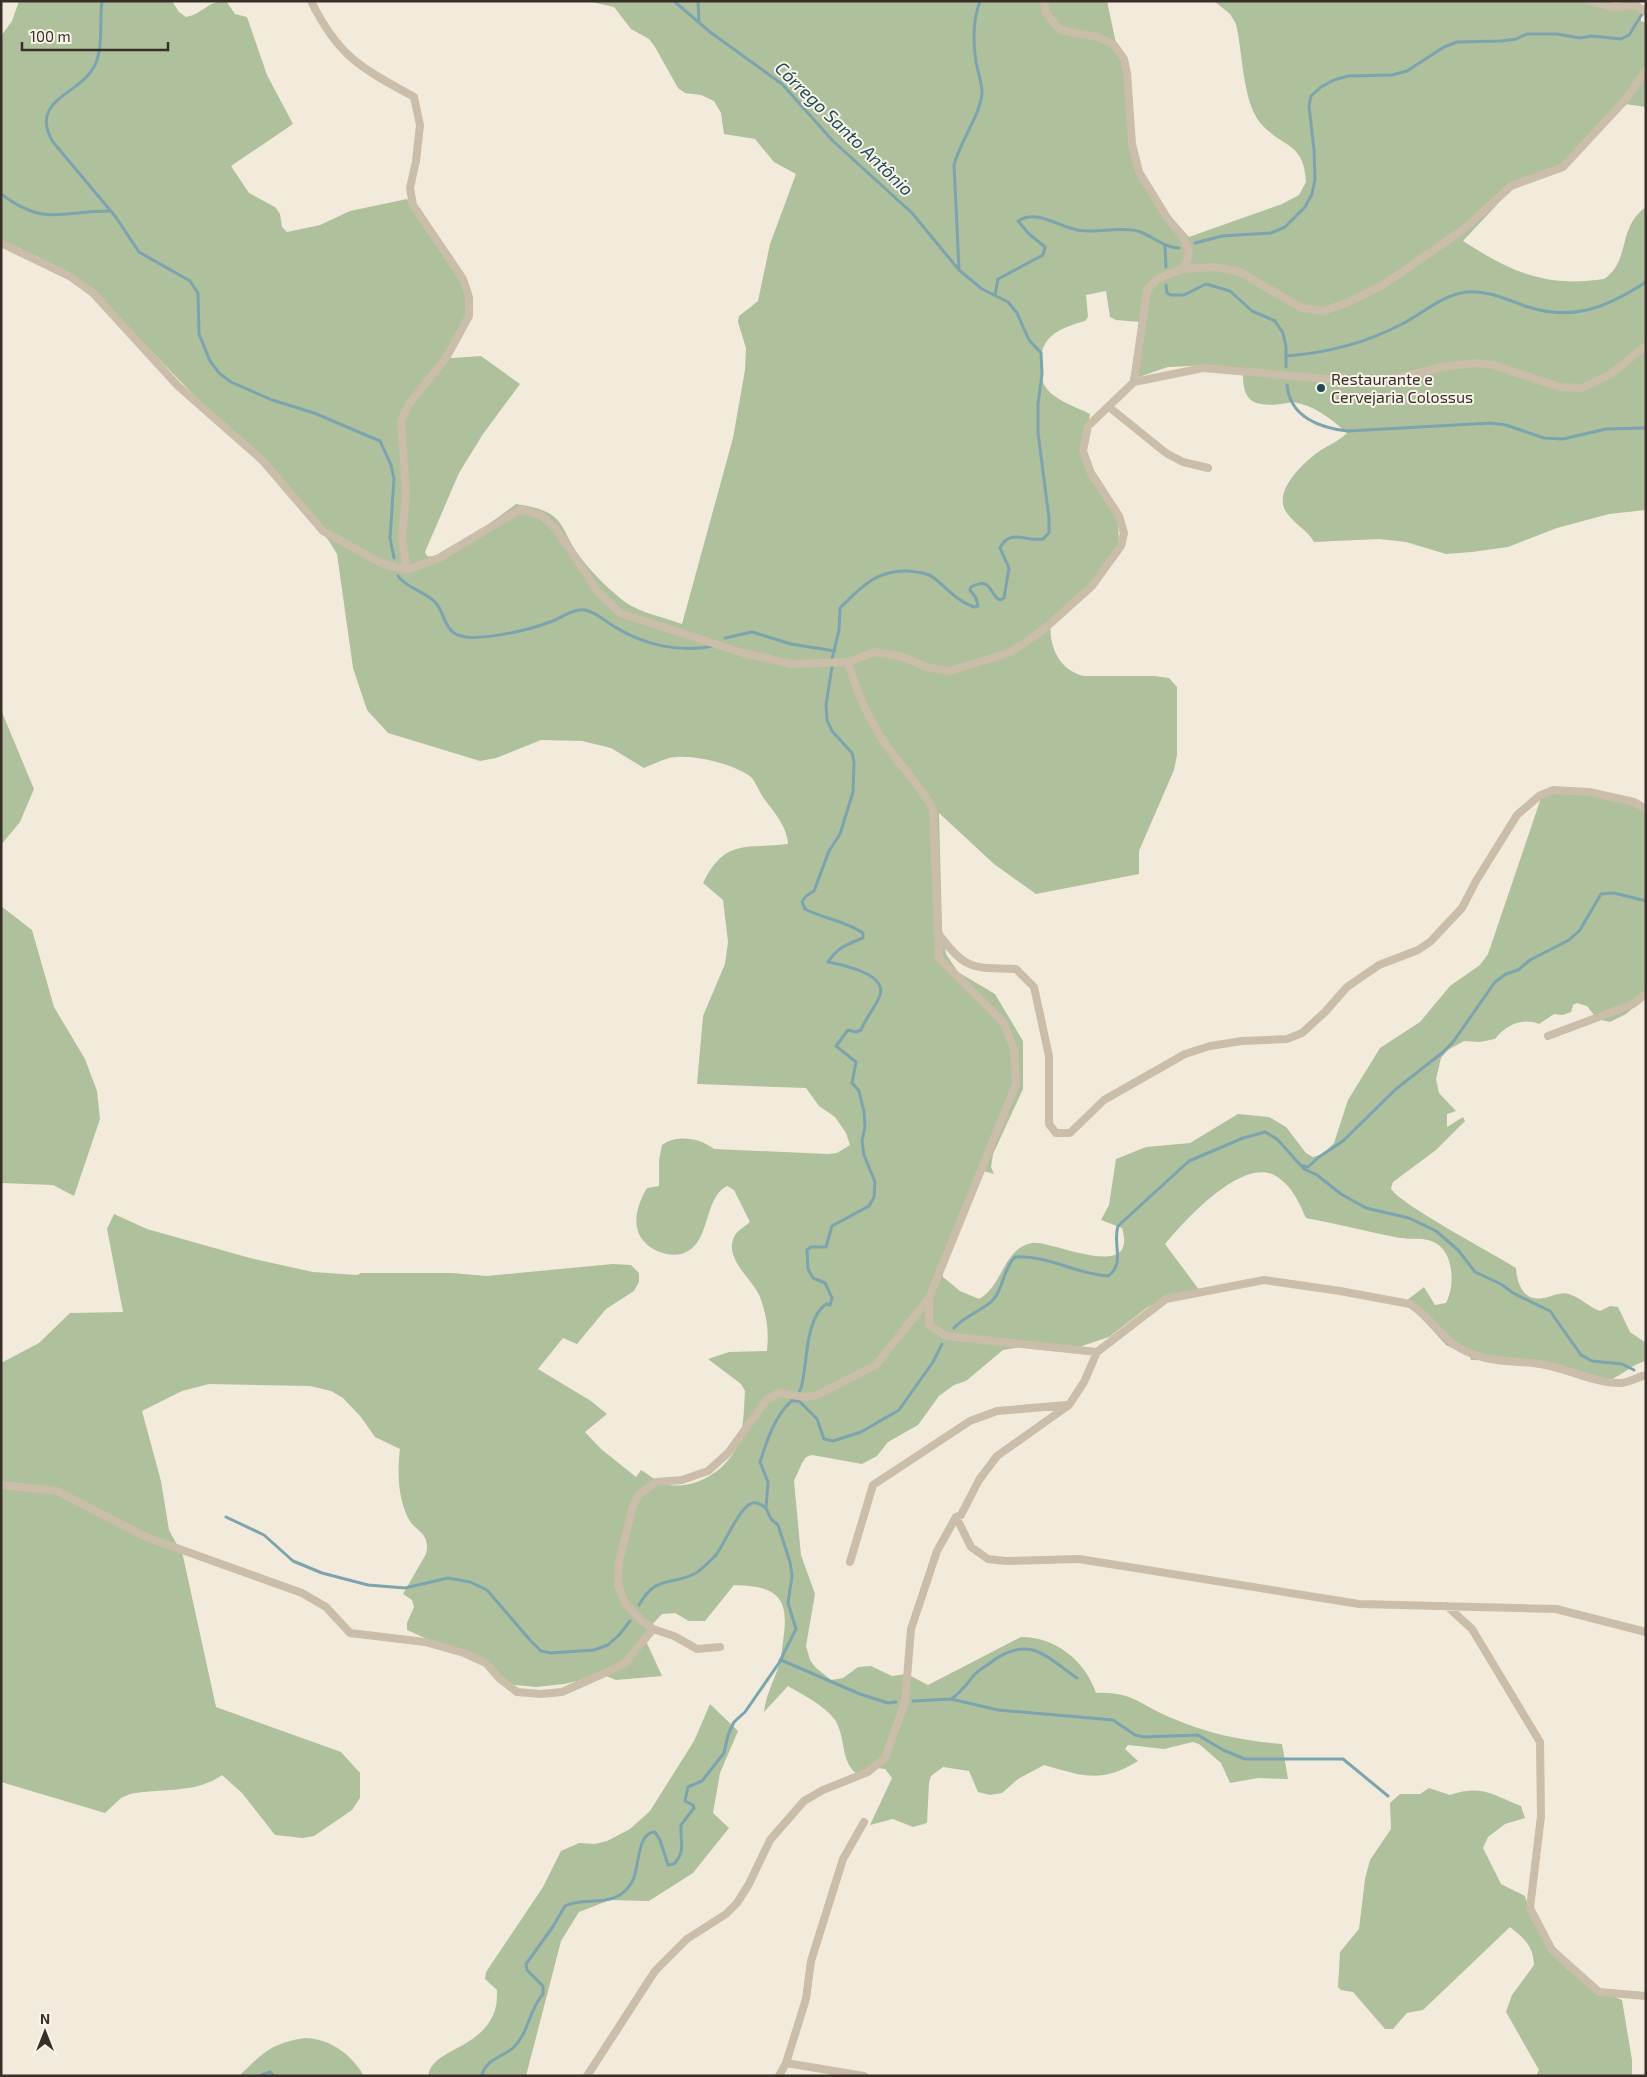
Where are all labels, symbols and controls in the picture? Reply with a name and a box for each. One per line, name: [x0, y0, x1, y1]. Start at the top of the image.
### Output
scale bar: [22, 20, 169, 52]
text: 100 m: [30, 27, 71, 45]
water label: Córrego Santo Antônio: [771, 57, 918, 200]
place label: Restaurante e Cervejaria Colossus: [1331, 369, 1473, 407]
marker: Restaurante e Cervejaria Colossus: [1315, 382, 1327, 394]
north arrow: [20, 2007, 70, 2057]
text: N: [40, 2010, 50, 2027]

